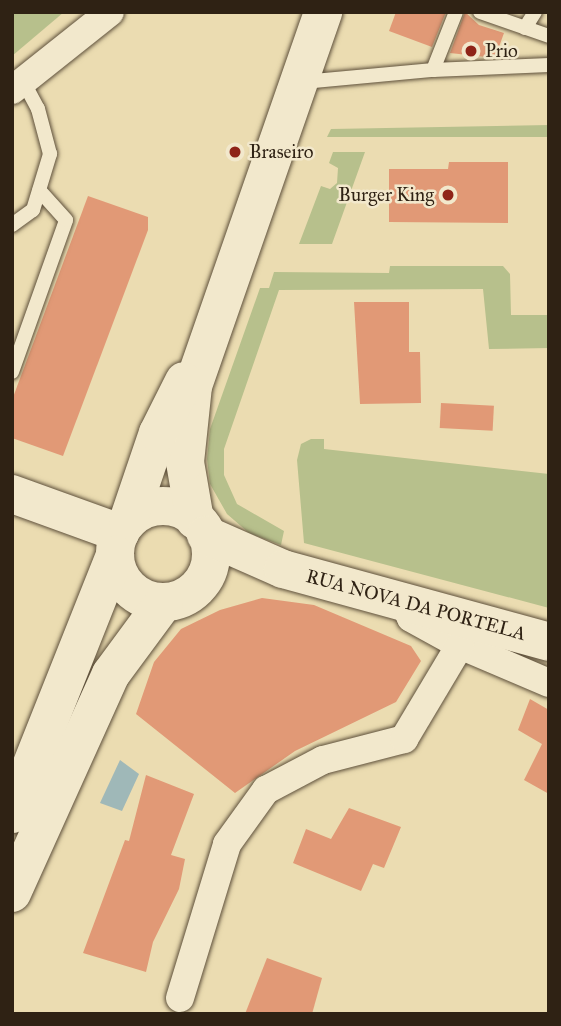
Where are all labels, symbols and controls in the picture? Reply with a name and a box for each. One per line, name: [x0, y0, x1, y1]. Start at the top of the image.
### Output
place label: Prio: [485, 40, 518, 62]
marker: Prio: [463, 43, 479, 59]
place label: Braseiro: [249, 141, 313, 163]
marker: Braseiro: [227, 144, 243, 160]
place label: Burger King: [338, 184, 434, 206]
marker: Burger King: [440, 187, 456, 203]
street label: RUA NOVA DA PORTELA: [304, 565, 528, 645]

